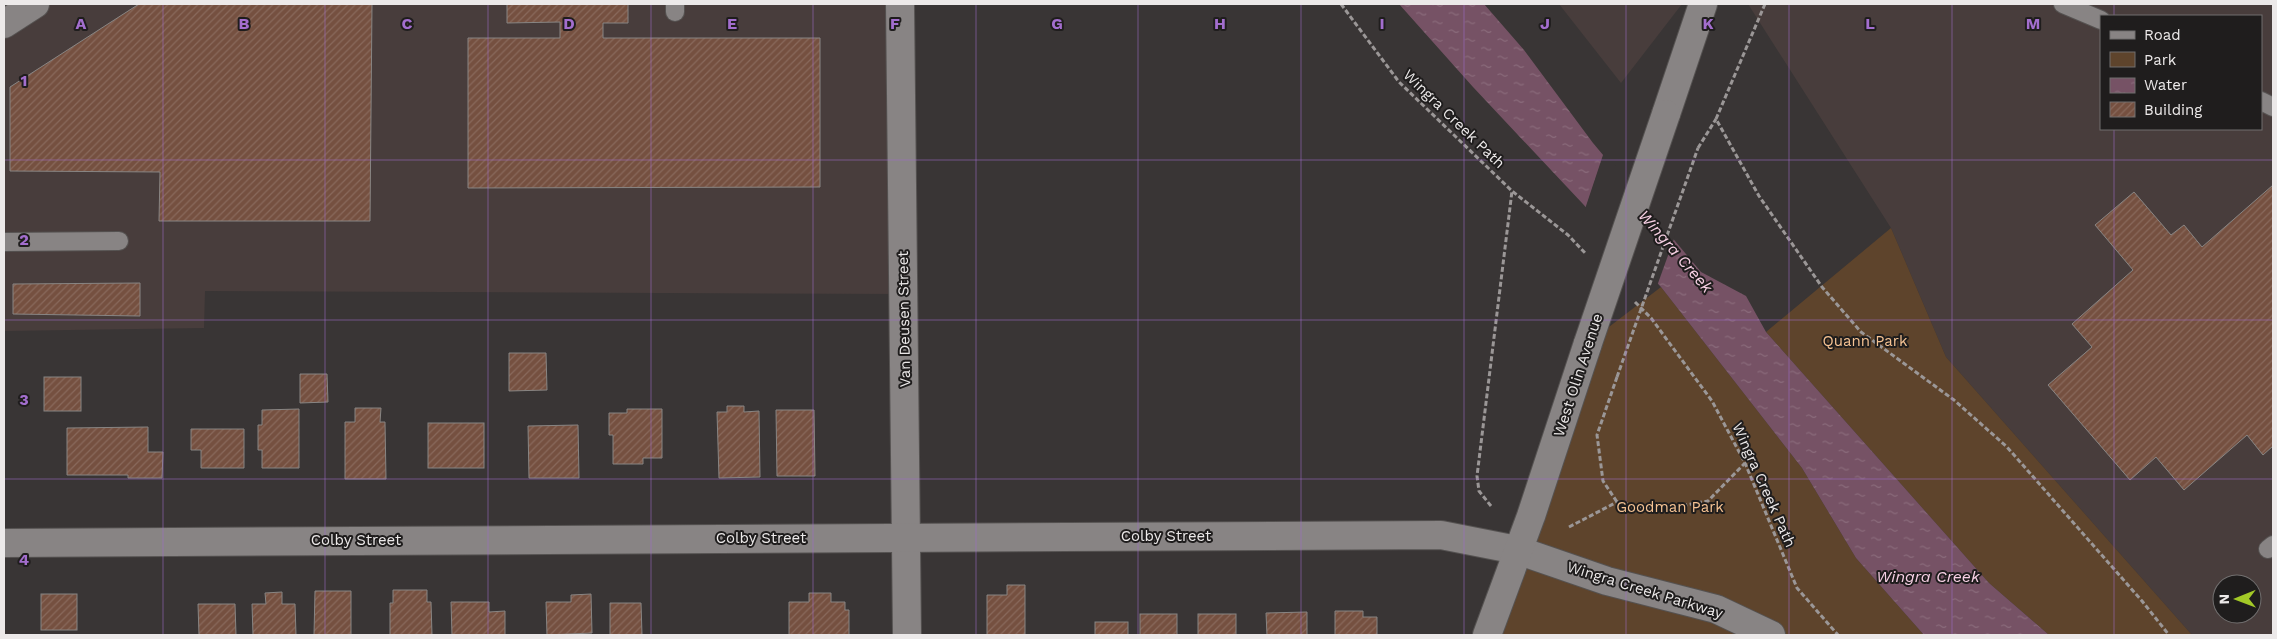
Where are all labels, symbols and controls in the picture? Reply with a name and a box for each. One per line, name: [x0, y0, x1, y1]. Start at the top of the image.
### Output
text: A: [76, 14, 87, 33]
text: B: [239, 14, 250, 33]
text: C: [402, 14, 413, 33]
text: D: [563, 14, 575, 33]
text: E: [727, 14, 737, 33]
text: F: [890, 14, 900, 33]
text: G: [1051, 14, 1063, 33]
text: H: [1214, 14, 1226, 33]
text: I: [1379, 14, 1385, 33]
text: J: [1540, 14, 1550, 33]
text: K: [1702, 14, 1714, 33]
text: L: [1865, 14, 1875, 33]
text: M: [2026, 14, 2040, 33]
legend: [2100, 15, 2262, 130]
text: Road: [2144, 26, 2181, 44]
text: Park: [2144, 51, 2177, 69]
street label: Wingra Creek Path: [1399, 66, 1509, 172]
text: 1: [21, 71, 27, 90]
text: Water: [2144, 76, 2187, 94]
text: Building: [2144, 101, 2202, 119]
water label: Wingra Creek: [1635, 206, 1718, 298]
text: 2: [19, 230, 29, 249]
street label: Van Deusen Street: [894, 250, 914, 387]
street label: West Olin Avenue: [1550, 311, 1606, 439]
park label: Quann Park: [1823, 332, 1908, 350]
text: 3: [19, 390, 29, 409]
street label: Wingra Creek Path: [1728, 420, 1800, 550]
park label: Goodman Park: [1616, 498, 1724, 516]
street label: Colby Street: [1121, 527, 1212, 545]
street label: Colby Street: [716, 529, 807, 547]
street label: Colby Street: [311, 531, 402, 549]
text: 4: [19, 550, 29, 569]
street label: Wingra Creek Parkway: [1565, 558, 1725, 622]
water label: Wingra Creek: [1876, 567, 1981, 586]
north arrow: [2212, 574, 2262, 624]
text: N: [2216, 594, 2232, 605]

